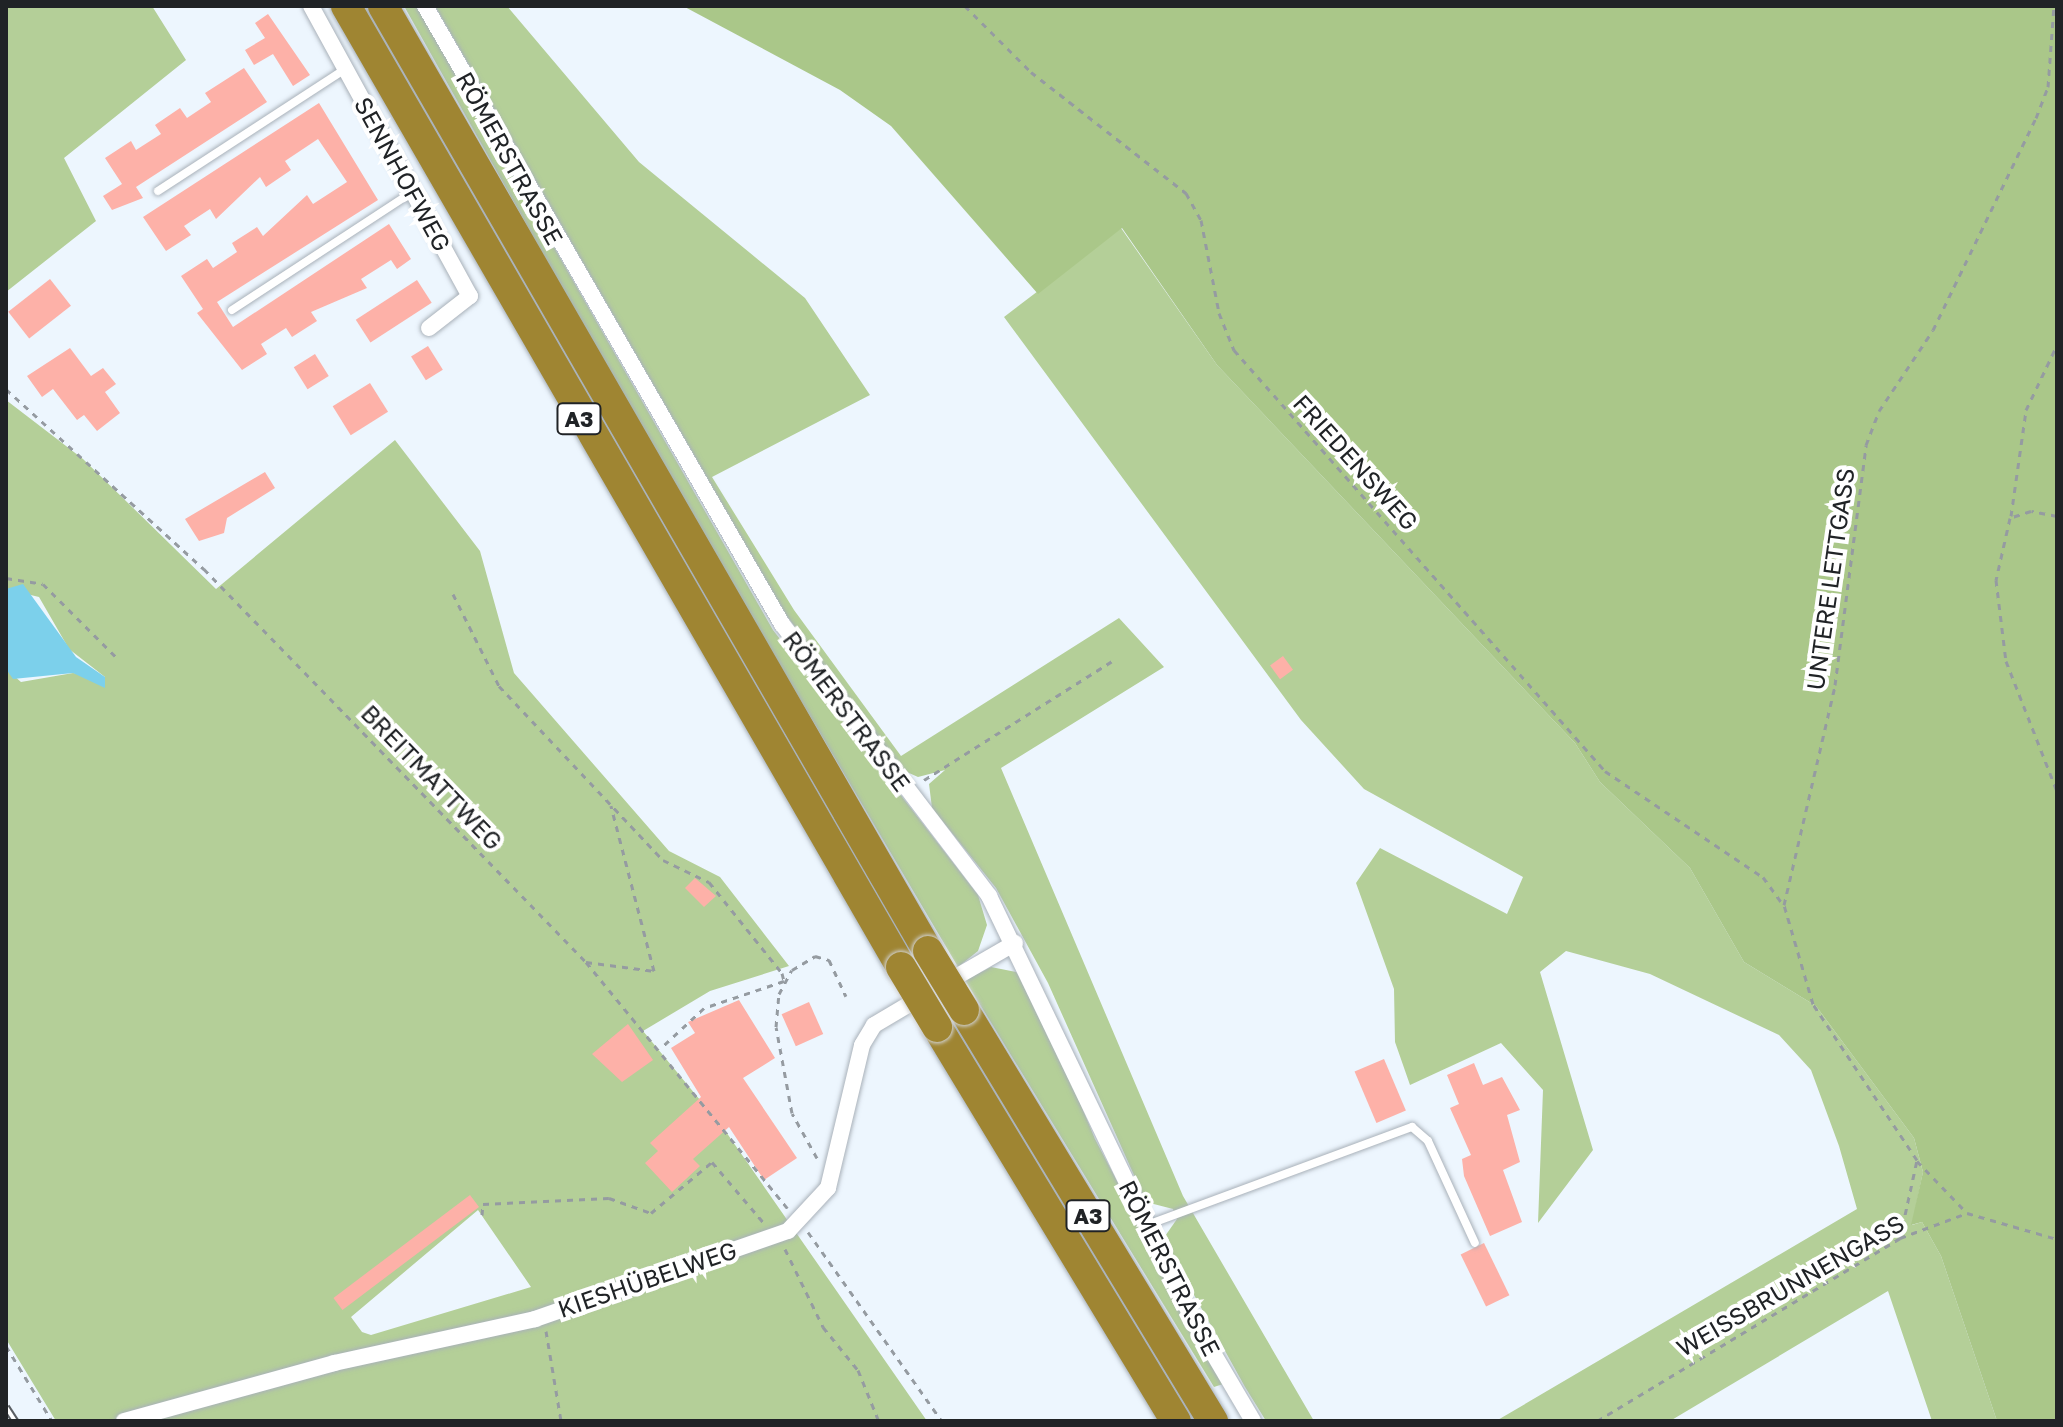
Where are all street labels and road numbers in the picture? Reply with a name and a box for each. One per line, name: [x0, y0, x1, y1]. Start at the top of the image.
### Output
street label: RÖMERSTRASSE: [451, 67, 569, 249]
street label: SENNHOFWEG: [349, 92, 457, 256]
street label: FRIEDENSWEG: [1288, 388, 1424, 536]
road number: A3: [555, 401, 603, 437]
street label: UNTERE LETTGASS: [1800, 466, 1860, 692]
street label: RÖMERSTRASSE: [777, 625, 917, 797]
street label: BREITMATTWEG: [356, 699, 508, 855]
street label: RÖMERSTRASSE: [1113, 1175, 1227, 1361]
road number: A3: [1064, 1198, 1112, 1234]
street label: WEISSBRUNNENGASS: [1671, 1208, 1909, 1362]
street label: KIESHÜBELWEG: [554, 1235, 740, 1323]

